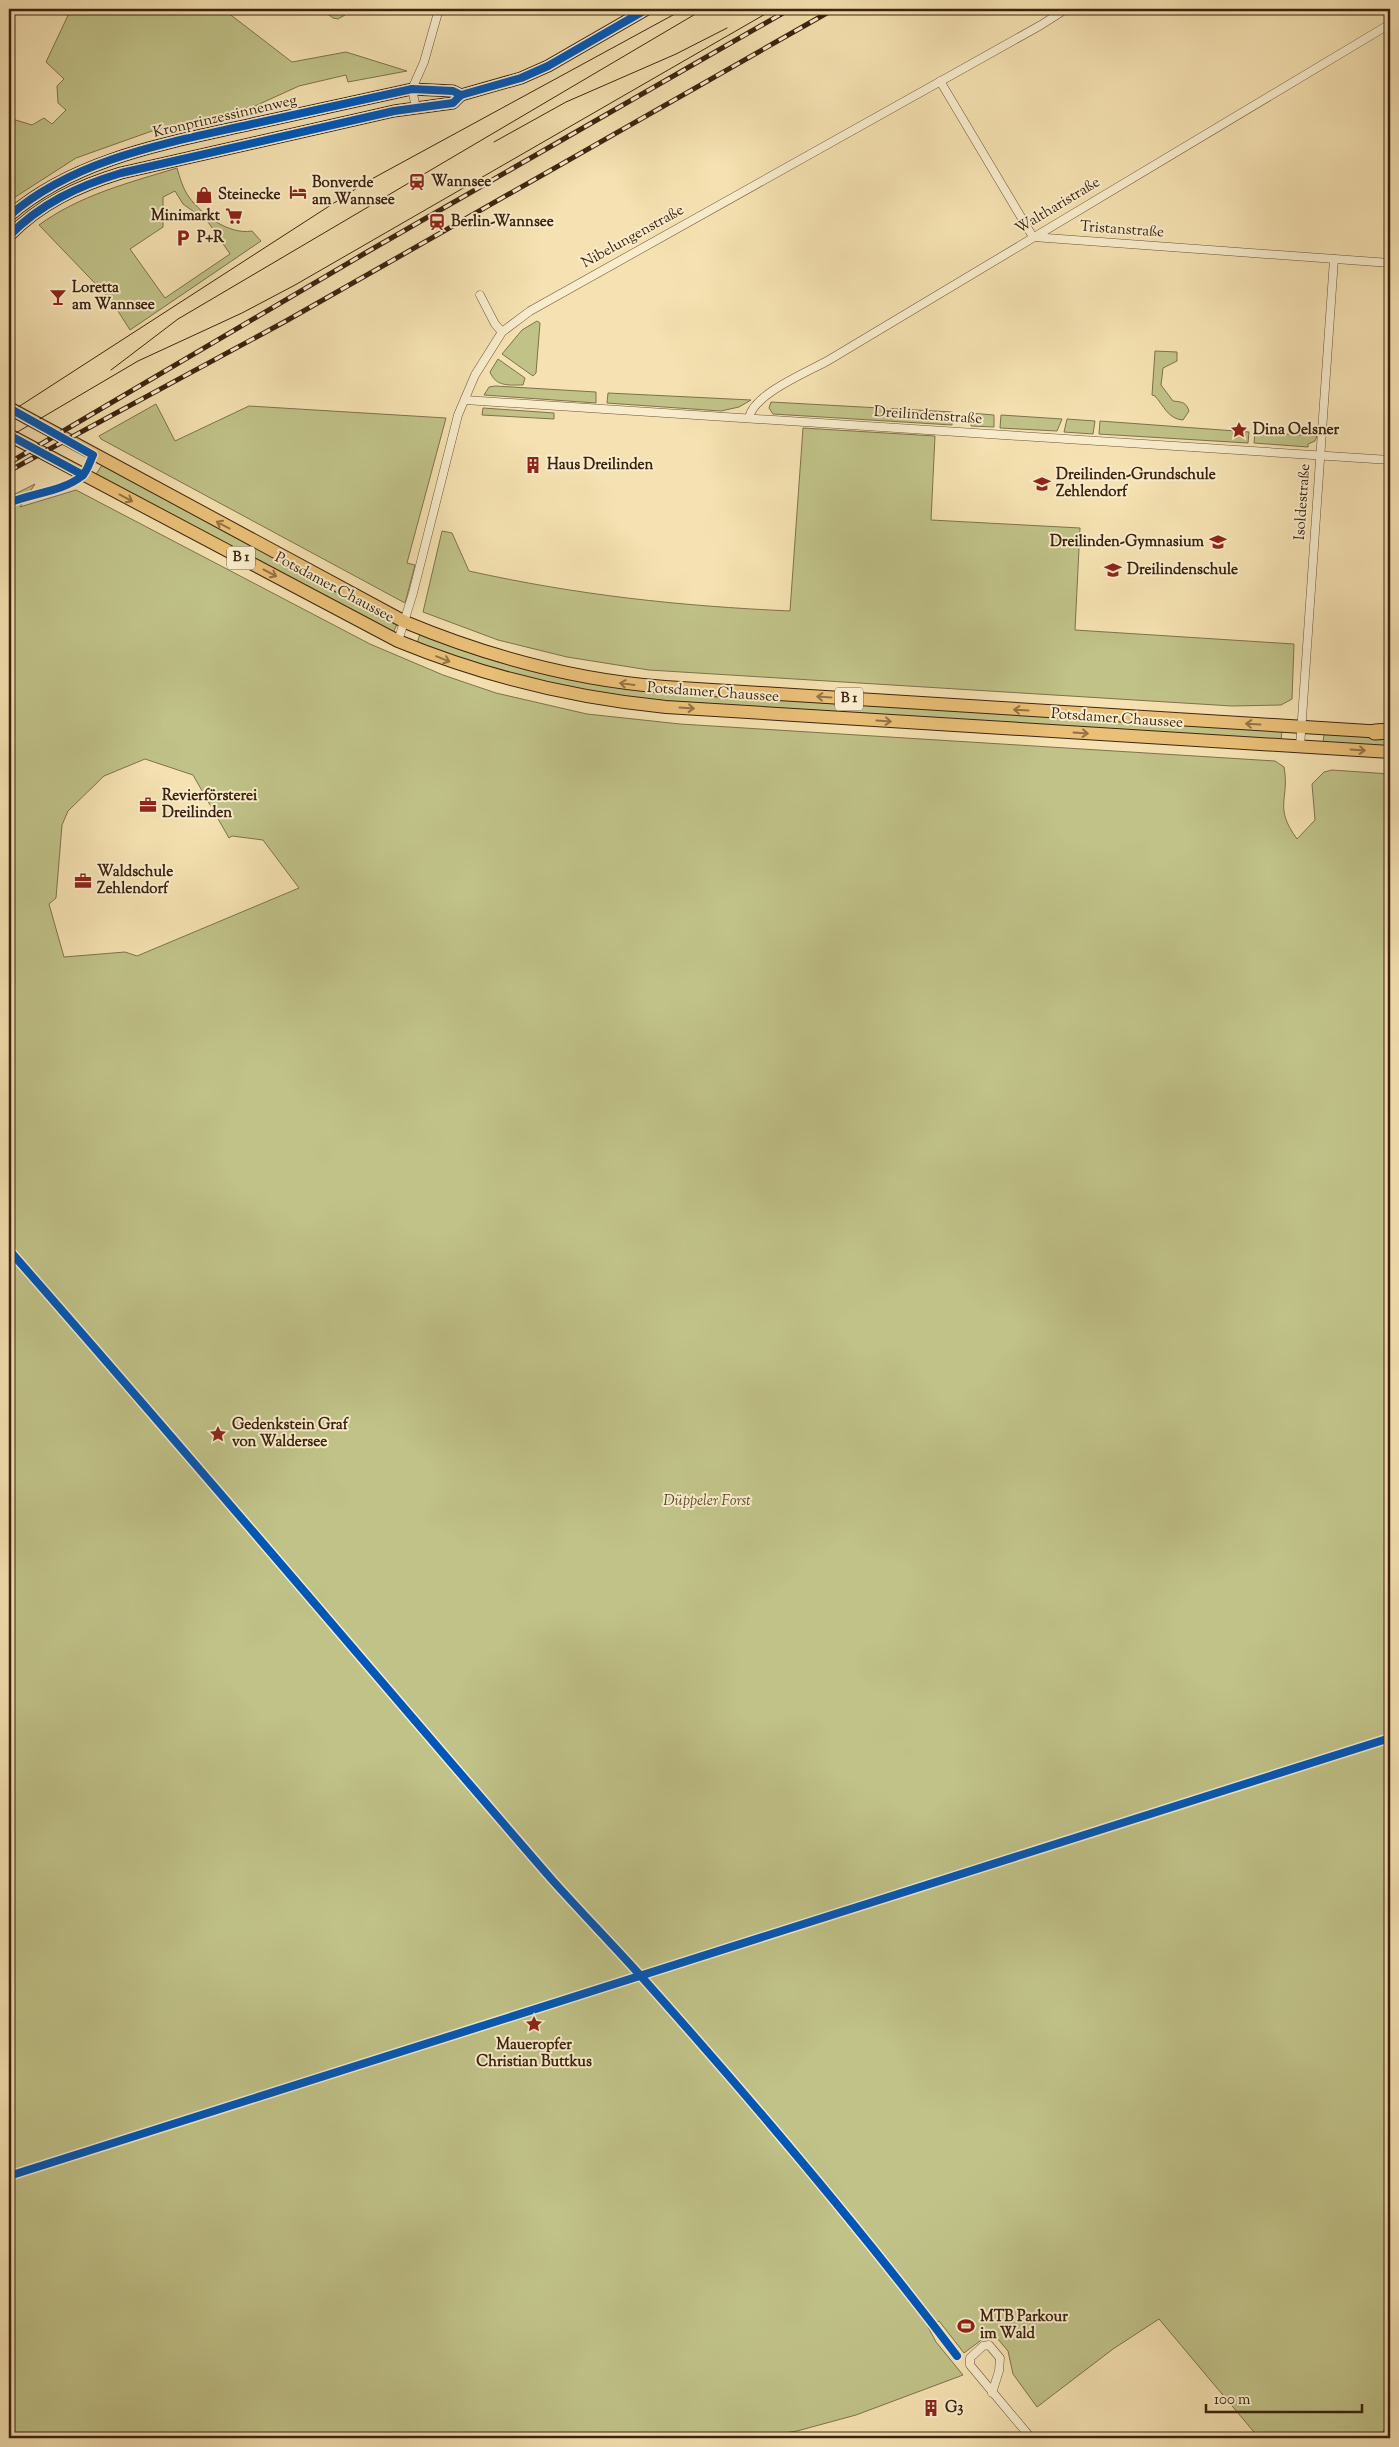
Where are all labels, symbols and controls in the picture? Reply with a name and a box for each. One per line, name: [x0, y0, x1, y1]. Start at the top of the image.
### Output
street label: Kronprinzessinnenweg: [151, 90, 299, 144]
station icon: Wannsee: [407, 172, 427, 192]
place label: Wannsee: [431, 172, 491, 193]
street label: Waltharistraße: [1012, 172, 1104, 240]
place label: Bonverde am Wannsee: [312, 173, 395, 211]
hotel icon: Bonverde am Wannsee: [288, 182, 308, 202]
shop icon: Steinecke: [194, 185, 214, 205]
place label: Steinecke: [218, 185, 281, 206]
street label: Nibelungenstraße: [578, 200, 688, 274]
place label: Minimarkt: [151, 206, 221, 227]
supermarket icon: Minimarkt: [224, 206, 244, 226]
station icon: Berlin-Wannsee: [427, 212, 447, 232]
place label: Berlin-Wannsee: [451, 212, 554, 233]
street label: Tristanstraße: [1079, 217, 1165, 243]
parking icon: P+R: [173, 228, 193, 248]
place label: P+R: [197, 228, 224, 249]
place label: Loretta am Wannsee: [72, 278, 155, 316]
bar icon: Loretta am Wannsee: [48, 287, 68, 307]
street label: Dreilindenstraße: [873, 402, 983, 430]
place icon: Dina Oelsner: [1229, 420, 1249, 440]
place label: Dina Oelsner: [1253, 420, 1340, 441]
building icon: Haus Dreilinden: [523, 455, 543, 475]
place label: Haus Dreilinden: [547, 455, 654, 476]
street label: Isoldestraße: [1290, 463, 1316, 541]
place label: Dreilinden-Grundschule Zehlendorf: [1056, 465, 1216, 503]
school or university icon: Dreilinden-Grundschule Zehlendorf: [1032, 474, 1052, 494]
one-way arrow: [118, 494, 133, 503]
one-way arrow: [216, 520, 231, 530]
place label: Dreilinden-Gymnasium: [1050, 532, 1205, 553]
school or university icon: Dreilinden-Gymnasium: [1208, 532, 1228, 552]
road number: B 1: [227, 546, 255, 570]
street label: Potsdamer Chaussee: [271, 548, 397, 628]
school or university icon: Dreilindenschule: [1103, 560, 1123, 580]
place label: Dreilindenschule: [1127, 560, 1238, 581]
one-way arrow: [262, 569, 277, 579]
one-way arrow: [435, 655, 450, 664]
one-way arrow: [619, 678, 635, 688]
street label: Potsdamer Chaussee: [646, 678, 780, 708]
road number: B 1: [835, 688, 863, 711]
one-way arrow: [816, 692, 832, 702]
one-way arrow: [679, 704, 695, 713]
street label: Potsdamer Chaussee: [1050, 704, 1184, 734]
one-way arrow: [1013, 706, 1029, 715]
one-way arrow: [876, 716, 892, 725]
one-way arrow: [1245, 720, 1261, 729]
one-way arrow: [1073, 729, 1089, 738]
one-way arrow: [1350, 746, 1366, 755]
place label: Revierförsterei Dreilinden: [162, 786, 258, 824]
office icon: Revierförsterei Dreilinden: [138, 795, 158, 815]
place label: Waldschule Zehlendorf: [97, 862, 173, 900]
office icon: Waldschule Zehlendorf: [73, 871, 93, 891]
place label: Gedenkstein Graf von Waldersee: [232, 1415, 350, 1453]
place icon: Gedenkstein Graf von Waldersee: [208, 1424, 228, 1444]
park label: Düppeler Forst: [663, 1491, 751, 1512]
place icon: Maueropfer Christian Buttkus: [524, 2014, 544, 2034]
place label: Maueropfer Christian Buttkus: [476, 2035, 592, 2073]
place label: MTB Parkour im Wald: [980, 2307, 1068, 2345]
sports icon: MTB Parkour im Wald: [956, 2316, 976, 2336]
scale bar: [1206, 2382, 1363, 2414]
text: 100 m: [1214, 2390, 1251, 2411]
building icon: G3: [921, 2398, 941, 2418]
place label: G3: [945, 2398, 963, 2419]

